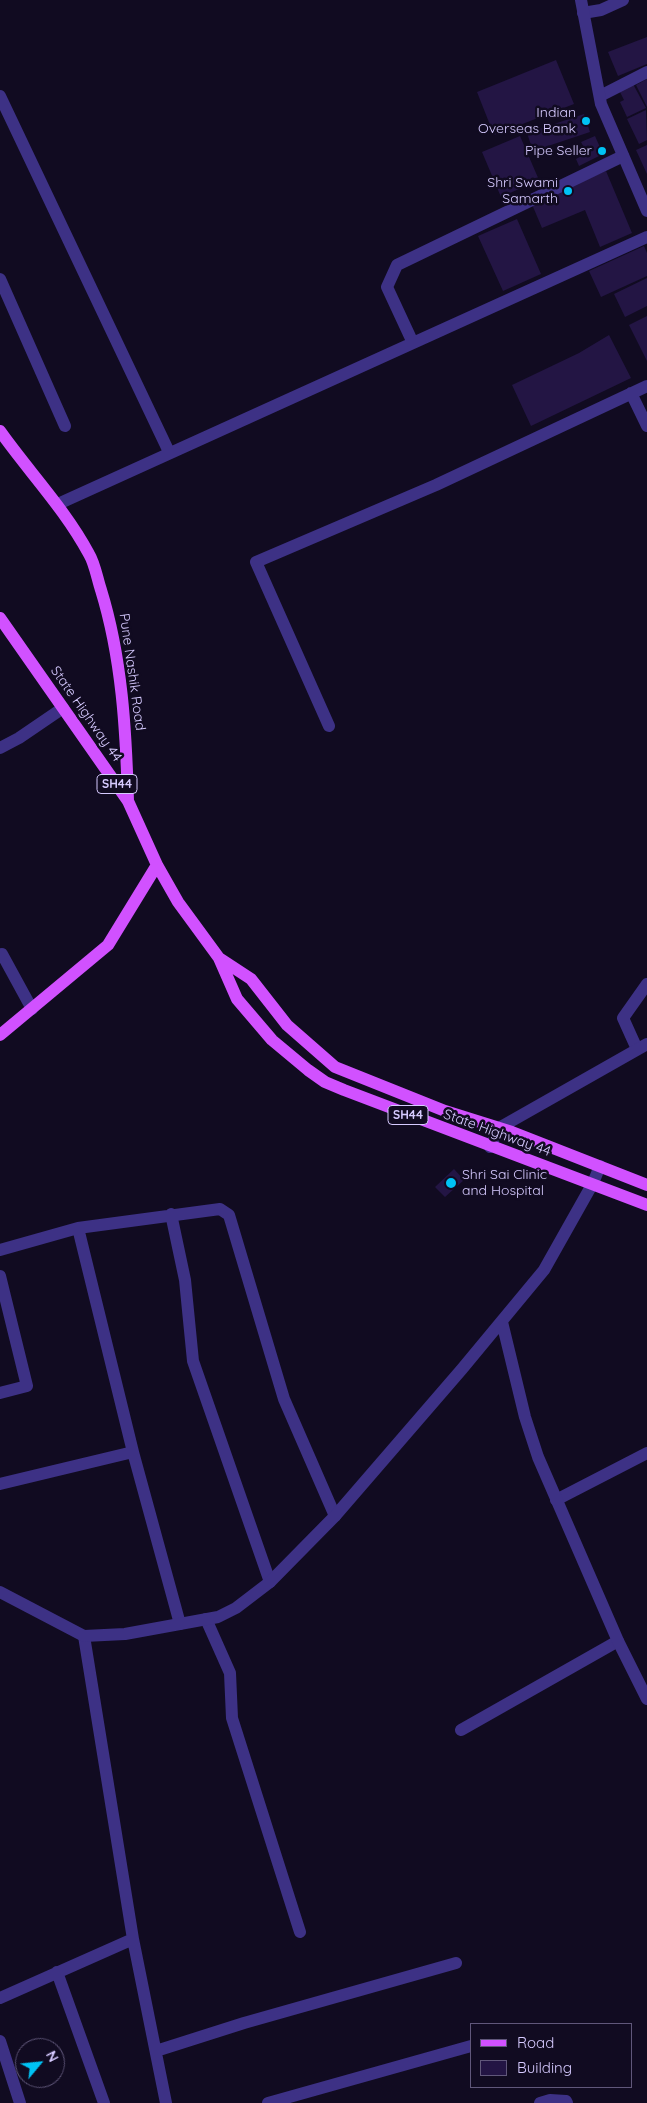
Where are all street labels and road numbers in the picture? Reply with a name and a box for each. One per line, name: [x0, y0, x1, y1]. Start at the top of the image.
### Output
street label: Pune Nashik Road: [115, 612, 149, 732]
street label: State Highway 44: [47, 663, 125, 765]
road number: SH44: [97, 774, 137, 794]
road number: SH44: [388, 1106, 428, 1124]
street label: State Highway 44: [441, 1106, 553, 1160]

